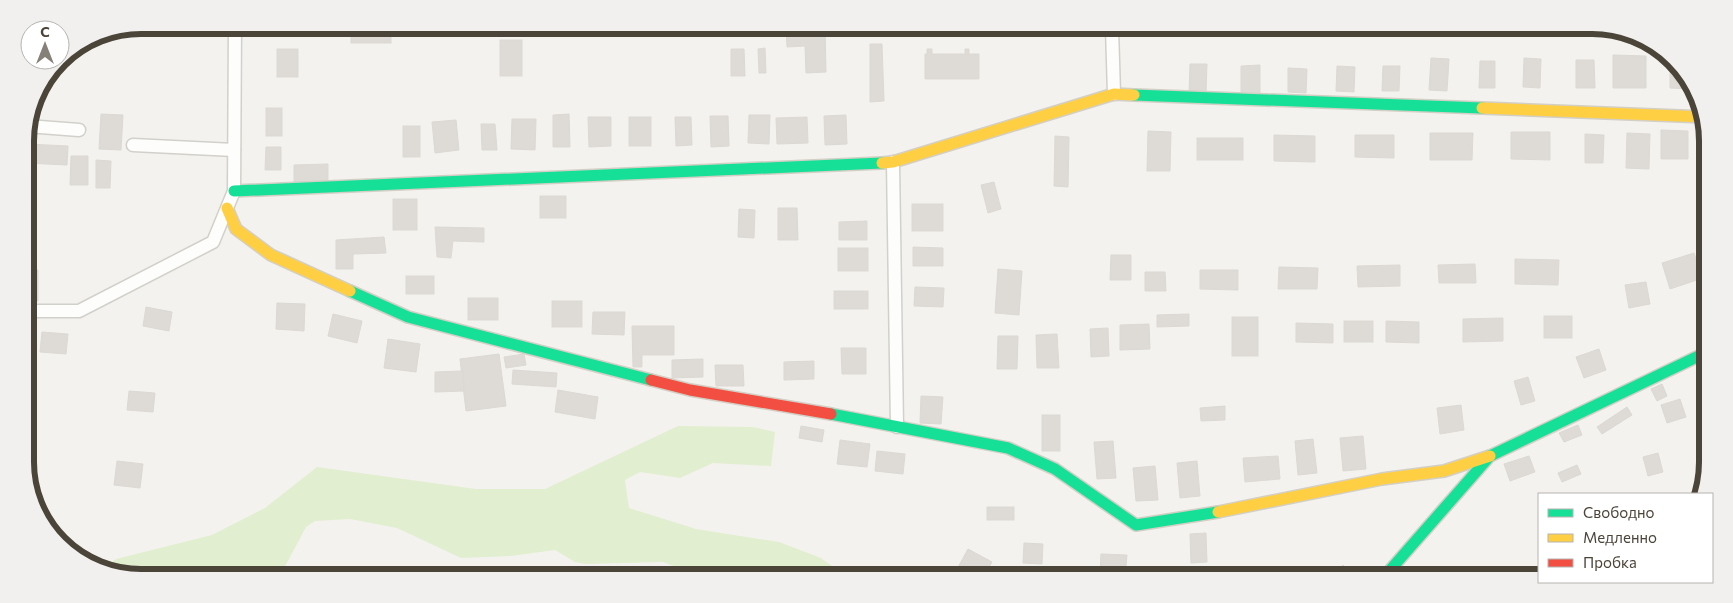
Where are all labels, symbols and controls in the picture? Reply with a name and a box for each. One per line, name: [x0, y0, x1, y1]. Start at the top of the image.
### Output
north arrow: [20, 20, 70, 70]
text: С: [40, 23, 50, 40]
legend: [1538, 493, 1713, 583]
text: Свободно: [1583, 503, 1654, 521]
text: Медленно: [1583, 528, 1657, 546]
text: Пробка: [1583, 553, 1637, 571]

